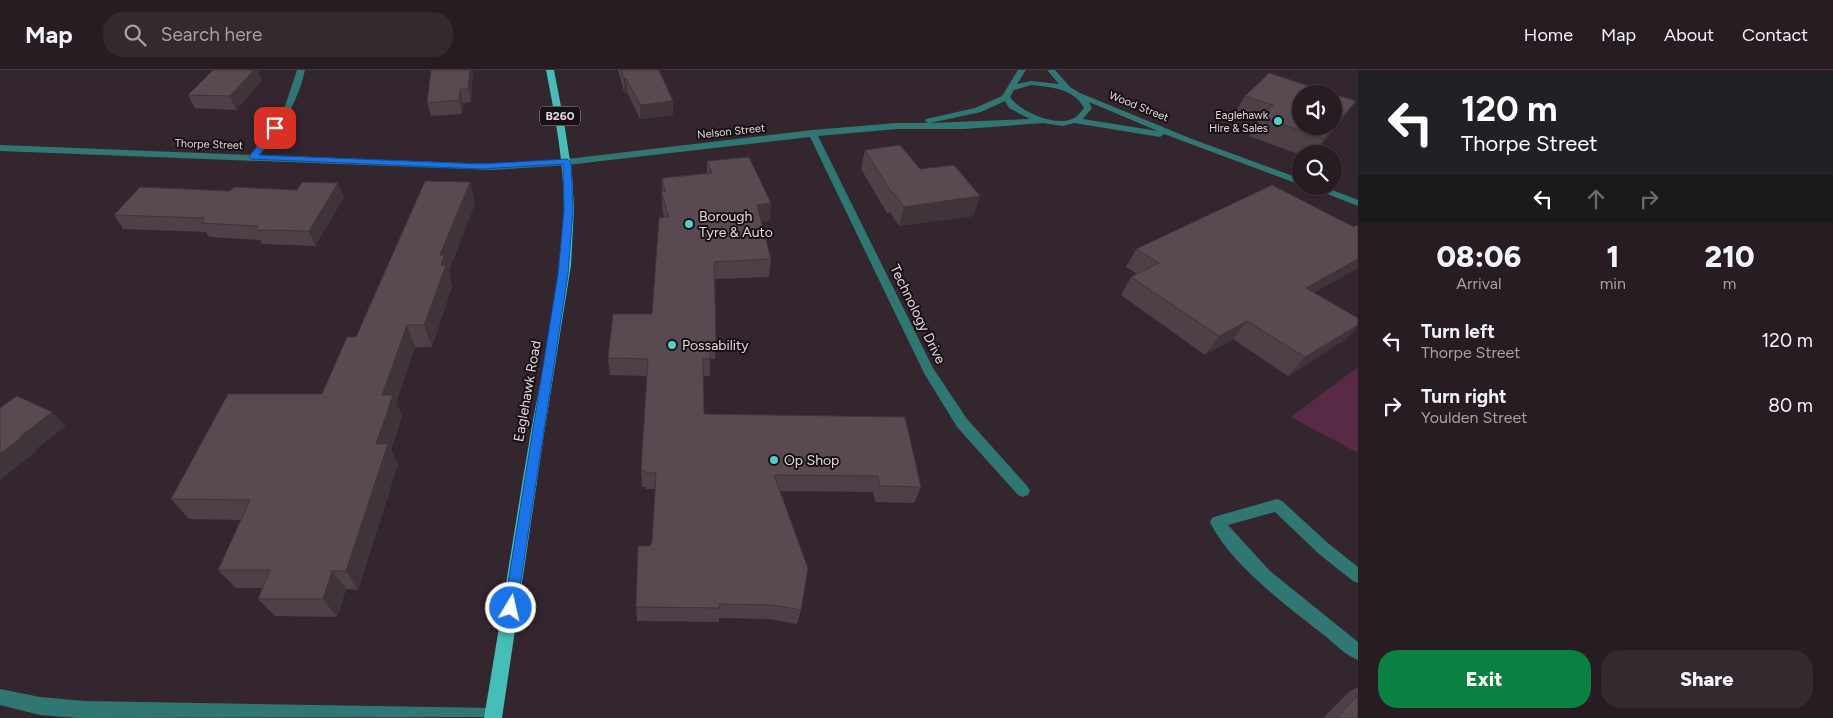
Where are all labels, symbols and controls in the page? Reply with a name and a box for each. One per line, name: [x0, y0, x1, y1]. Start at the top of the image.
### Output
search box: [103, 12, 453, 57]
text: Map: [25, 20, 73, 49]
icon: search: [121, 21, 149, 49]
text: Search here: [161, 23, 262, 46]
text: Home: [1524, 24, 1573, 46]
text: Map: [1601, 24, 1636, 46]
text: About: [1664, 24, 1714, 46]
text: Contact: [1742, 24, 1808, 46]
map controls: [1292, 85, 1342, 195]
button: sound: [1292, 85, 1342, 135]
text: 120 m: [1461, 88, 1558, 130]
street label: Wood Street: [1107, 89, 1170, 124]
icon: left: [1378, 90, 1443, 155]
road number: B260: [540, 106, 580, 126]
pin: [254, 107, 296, 149]
place label: Eaglehawk Hire & Sales: [1209, 109, 1269, 135]
icon: arrive: [261, 114, 289, 142]
marker: Eaglehawk Hire & Sales: [1272, 115, 1284, 127]
street label: Nelson Street: [697, 121, 766, 142]
text: Thorpe Street: [1461, 130, 1598, 157]
street label: Thorpe Street: [175, 137, 243, 152]
button: search: [1292, 145, 1342, 195]
icon: left: [1529, 185, 1557, 213]
icon: ahead: [1582, 185, 1610, 213]
icon: right: [1635, 185, 1663, 213]
place label: Borough Tyre & Auto: [699, 208, 773, 241]
marker: Borough Tyre & Auto: [683, 218, 695, 230]
text: 08:06: [1437, 238, 1521, 275]
text: 1: [1606, 238, 1619, 275]
text: 210: [1705, 238, 1755, 275]
street label: Technology Drive: [886, 262, 949, 367]
text: Arrival: [1456, 274, 1501, 293]
text: min: [1600, 274, 1626, 293]
text: m: [1723, 274, 1736, 293]
text: Turn left: [1421, 320, 1495, 343]
icon: left: [1378, 327, 1406, 355]
text: 120 m: [1761, 329, 1813, 352]
place label: Possability: [682, 337, 749, 354]
street label: Eaglehawk Road: [510, 339, 545, 443]
marker: Possability: [666, 339, 678, 351]
text: Thorpe Street: [1421, 343, 1520, 362]
text: Turn right: [1421, 385, 1507, 408]
icon: right: [1378, 392, 1406, 420]
text: 80 m: [1768, 394, 1813, 417]
text: Youlden Street: [1421, 408, 1527, 427]
place label: Op Shop: [784, 452, 839, 469]
marker: Op Shop: [768, 454, 780, 466]
position arrow: [484, 581, 536, 633]
button: Exit: [1378, 650, 1591, 708]
button: Share: [1601, 650, 1813, 708]

